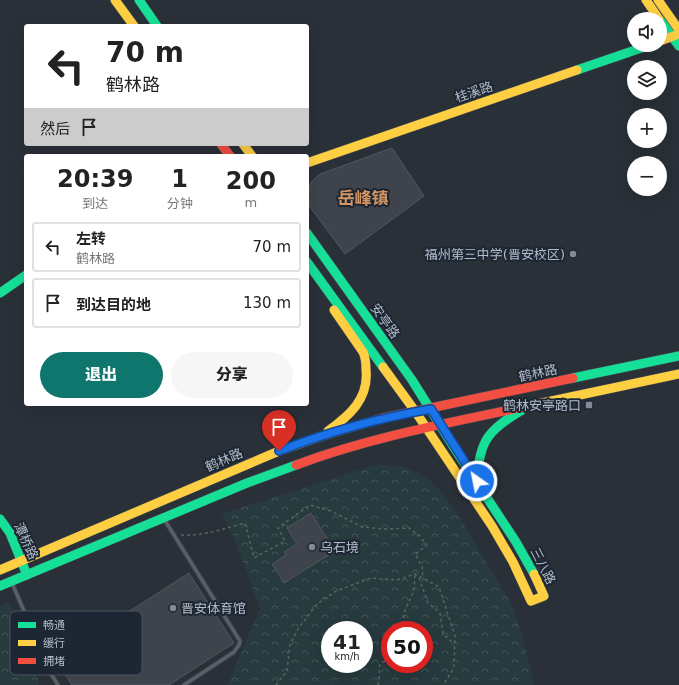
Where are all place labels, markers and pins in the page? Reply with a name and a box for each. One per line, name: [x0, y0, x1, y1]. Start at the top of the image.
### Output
place label: 福州第三中学(晋安校区): [425, 247, 565, 262]
marker: 福州第三中学(晋安校区): [568, 249, 578, 259]
place label: 鹤林安亭路口: [503, 398, 581, 413]
marker: 鹤林安亭路口: [584, 400, 594, 410]
pin: [262, 410, 296, 451]
place label: 乌石境: [320, 540, 359, 555]
marker: 乌石境: [307, 542, 317, 552]
place label: 晋安体育馆: [181, 601, 246, 616]
marker: 晋安体育馆: [168, 603, 178, 613]

